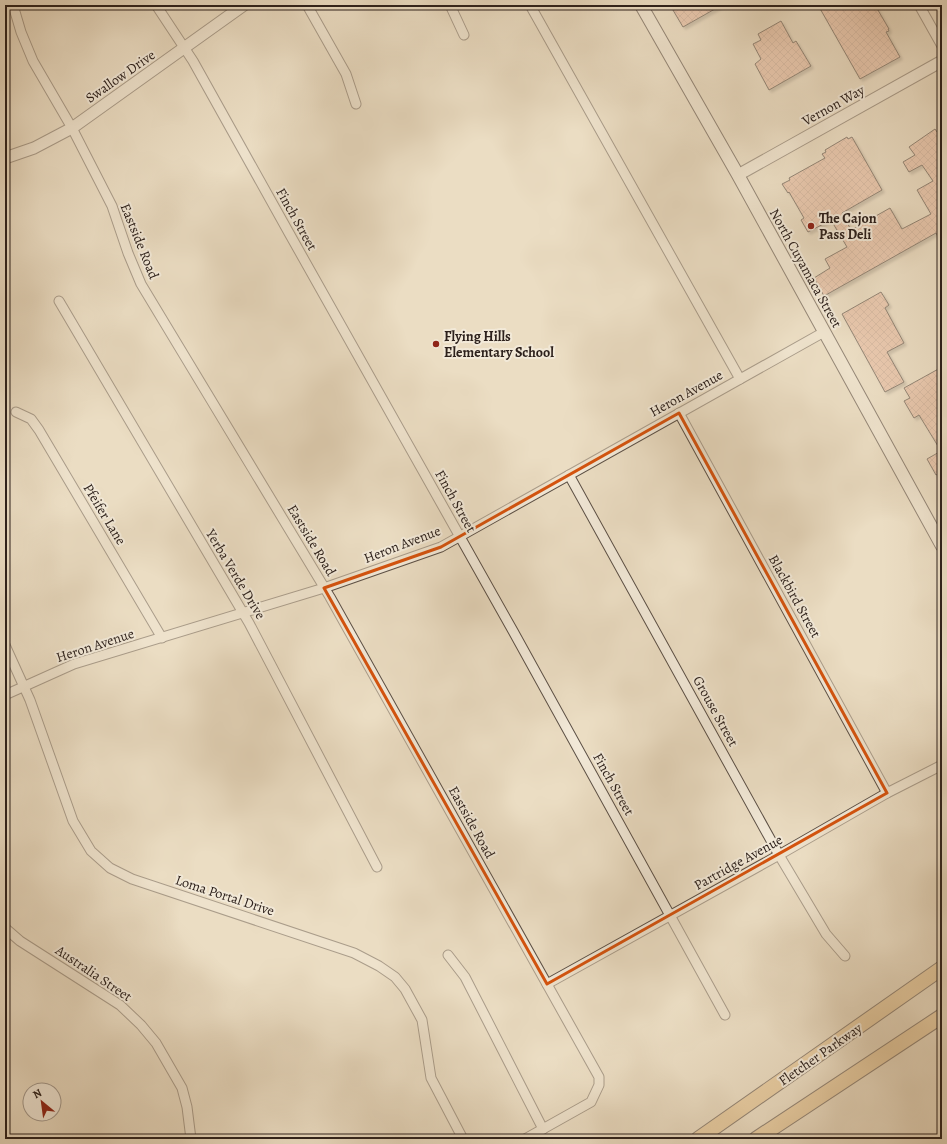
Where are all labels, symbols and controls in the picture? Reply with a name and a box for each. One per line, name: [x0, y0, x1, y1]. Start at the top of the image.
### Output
street label: Swallow Drive: [82, 45, 159, 107]
street label: Vernon Way: [798, 80, 869, 131]
street label: Finch Street: [271, 184, 322, 254]
street label: Eastside Road: [116, 201, 164, 282]
street label: North Cuyamaca Street: [765, 205, 846, 332]
place label: The Cajon Pass Deli: [819, 209, 877, 244]
marker: The Cajon Pass Deli: [806, 221, 816, 231]
place label: Flying Hills Elementary School: [444, 327, 554, 362]
marker: Flying Hills Elementary School: [431, 339, 441, 349]
street label: Heron Avenue: [646, 366, 726, 421]
street label: Finch Street: [430, 466, 481, 536]
street label: Pfeifer Lane: [79, 480, 130, 549]
street label: Eastside Road: [283, 501, 341, 580]
street label: Heron Avenue: [361, 521, 443, 568]
street label: Yerba Verde Drive: [201, 525, 270, 623]
street label: Blackbird Street: [764, 551, 825, 641]
street label: Heron Avenue: [54, 624, 137, 667]
street label: Grouse Street: [688, 673, 743, 750]
street label: Finch Street: [588, 749, 639, 819]
street label: Eastside Road: [444, 783, 500, 862]
street label: Partridge Avenue: [691, 830, 786, 895]
street label: Loma Portal Drive: [173, 870, 277, 920]
street label: Australia Street: [51, 940, 136, 1006]
street label: Fletcher Parkway: [775, 1018, 866, 1090]
north arrow: [22, 1082, 62, 1122]
text: N: [30, 1085, 45, 1102]

